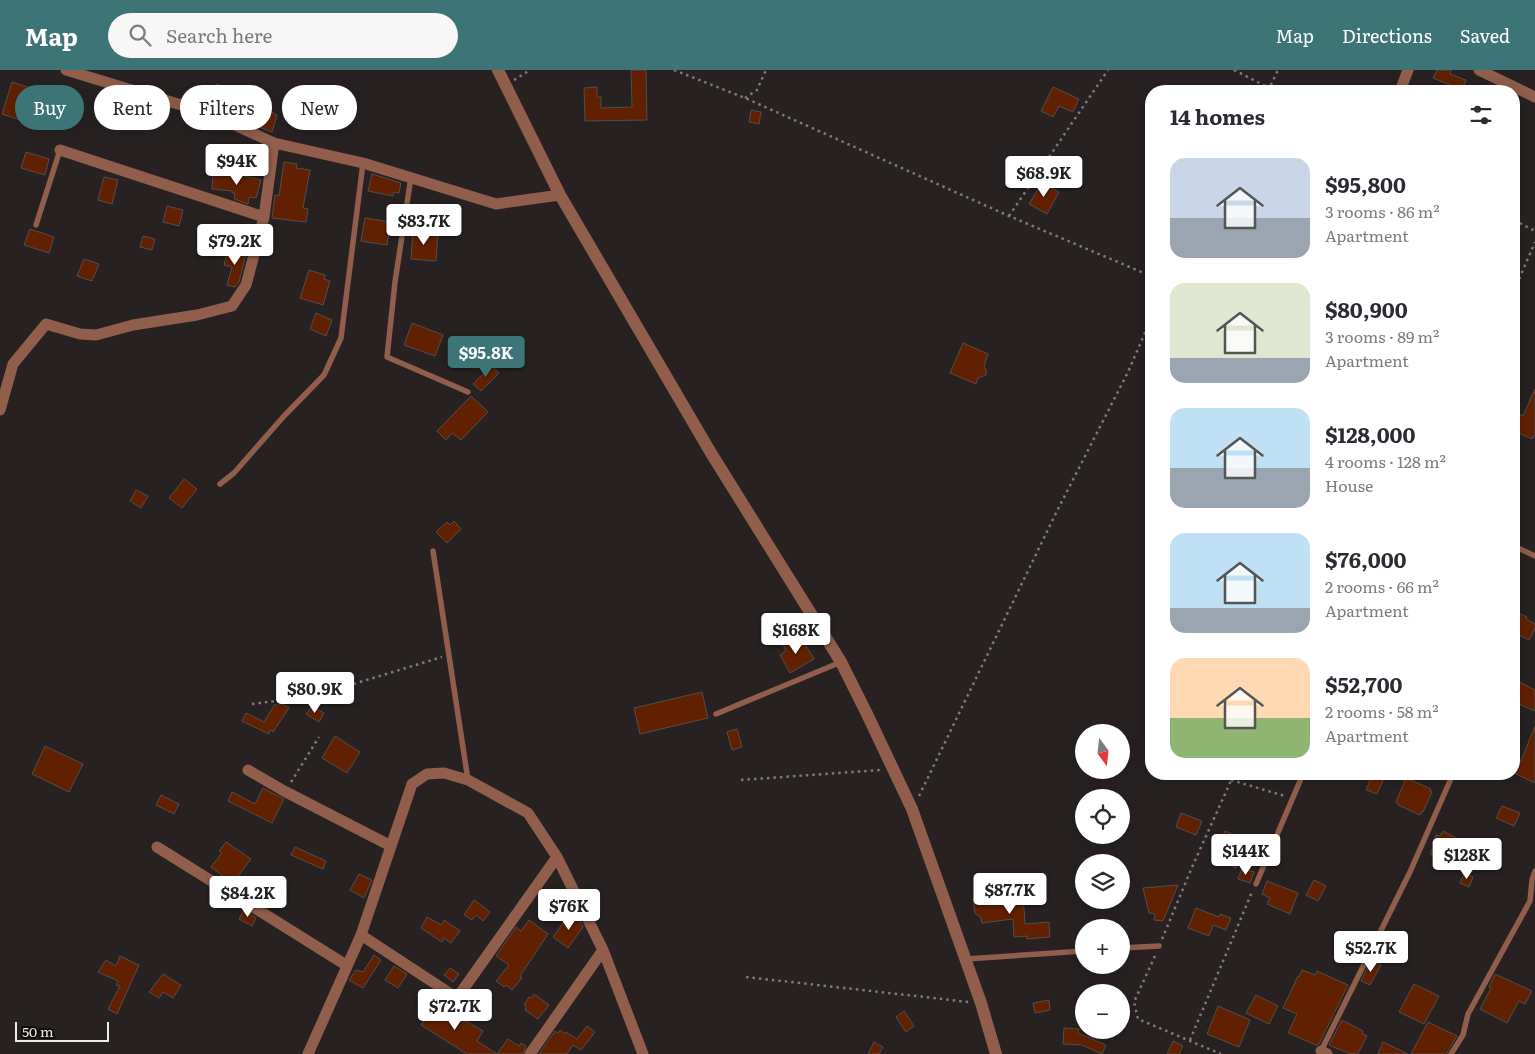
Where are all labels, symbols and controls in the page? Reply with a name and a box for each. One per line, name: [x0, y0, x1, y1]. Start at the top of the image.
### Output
search box: [108, 13, 458, 58]
text: Map: [25, 18, 78, 53]
icon: search: [126, 21, 154, 49]
text: Search here: [166, 21, 272, 49]
text: Map: [1276, 22, 1314, 49]
text: Directions: [1342, 22, 1432, 49]
text: Saved: [1460, 22, 1510, 49]
chip: Buy: [15, 85, 84, 130]
chip: Rent: [94, 85, 170, 130]
chip: Filters: [180, 85, 272, 130]
chip: New: [282, 85, 357, 130]
text: 14 homes: [1170, 100, 1265, 131]
icon: filters: [1467, 101, 1495, 129]
pin: $94K: [207, 144, 267, 186]
text: $94K: [217, 148, 257, 172]
pin: $68.9K: [1003, 156, 1085, 198]
text: $68.9K: [1016, 160, 1072, 184]
text: $95,800: [1325, 168, 1406, 199]
icon: home: [1210, 178, 1270, 238]
text: 3 rooms · 86 m²: [1325, 199, 1440, 223]
pin: $83.7K: [383, 204, 465, 246]
text: $83.7K: [397, 208, 451, 232]
text: Apartment: [1325, 223, 1409, 247]
pin: $79.2K: [194, 224, 276, 266]
text: $79.2K: [208, 228, 262, 252]
text: $80,900: [1325, 293, 1408, 324]
icon: home: [1210, 303, 1270, 363]
text: 3 rooms · 89 m²: [1325, 324, 1439, 348]
pin: $95.8K: [445, 336, 527, 378]
text: $95.8K: [459, 340, 513, 364]
text: Apartment: [1325, 348, 1409, 372]
text: $128,000: [1325, 418, 1416, 449]
icon: home: [1210, 428, 1270, 488]
text: 4 rooms · 128 m²: [1325, 449, 1446, 473]
text: House: [1325, 473, 1373, 497]
text: $76,000: [1325, 543, 1407, 574]
icon: home: [1210, 553, 1270, 613]
text: 2 rooms · 66 m²: [1325, 574, 1439, 598]
text: Apartment: [1325, 598, 1409, 622]
pin: $168K: [761, 612, 831, 655]
text: $168K: [772, 617, 820, 641]
text: $52,700: [1325, 668, 1403, 699]
pin: $80.9K: [274, 672, 356, 714]
text: $80.9K: [287, 676, 343, 700]
icon: home: [1210, 678, 1270, 738]
text: 2 rooms · 58 m²: [1325, 699, 1439, 723]
text: Apartment: [1325, 723, 1409, 747]
north arrow: [1075, 724, 1130, 779]
map controls: [1075, 724, 1130, 1039]
button: locate: [1075, 789, 1130, 844]
pin: $144K: [1211, 834, 1281, 876]
text: $144K: [1222, 838, 1270, 862]
pin: $128K: [1432, 838, 1502, 880]
text: $128K: [1444, 842, 1490, 866]
button: layers: [1075, 854, 1130, 909]
pin: $87.7K: [969, 872, 1051, 915]
pin: $84.2K: [207, 876, 289, 918]
text: $87.7K: [984, 877, 1036, 901]
text: $84.2K: [221, 880, 276, 904]
pin: $76K: [539, 888, 599, 931]
text: $76K: [549, 893, 589, 917]
button: +: [1075, 919, 1130, 974]
pin: $52.7K: [1330, 930, 1412, 973]
text: $52.7K: [1345, 935, 1397, 959]
button: −: [1075, 984, 1130, 1039]
pin: $72.7K: [414, 988, 496, 1031]
text: $72.7K: [429, 993, 481, 1017]
scale bar: [15, 1019, 109, 1042]
text: 50 m: [22, 1021, 54, 1041]

